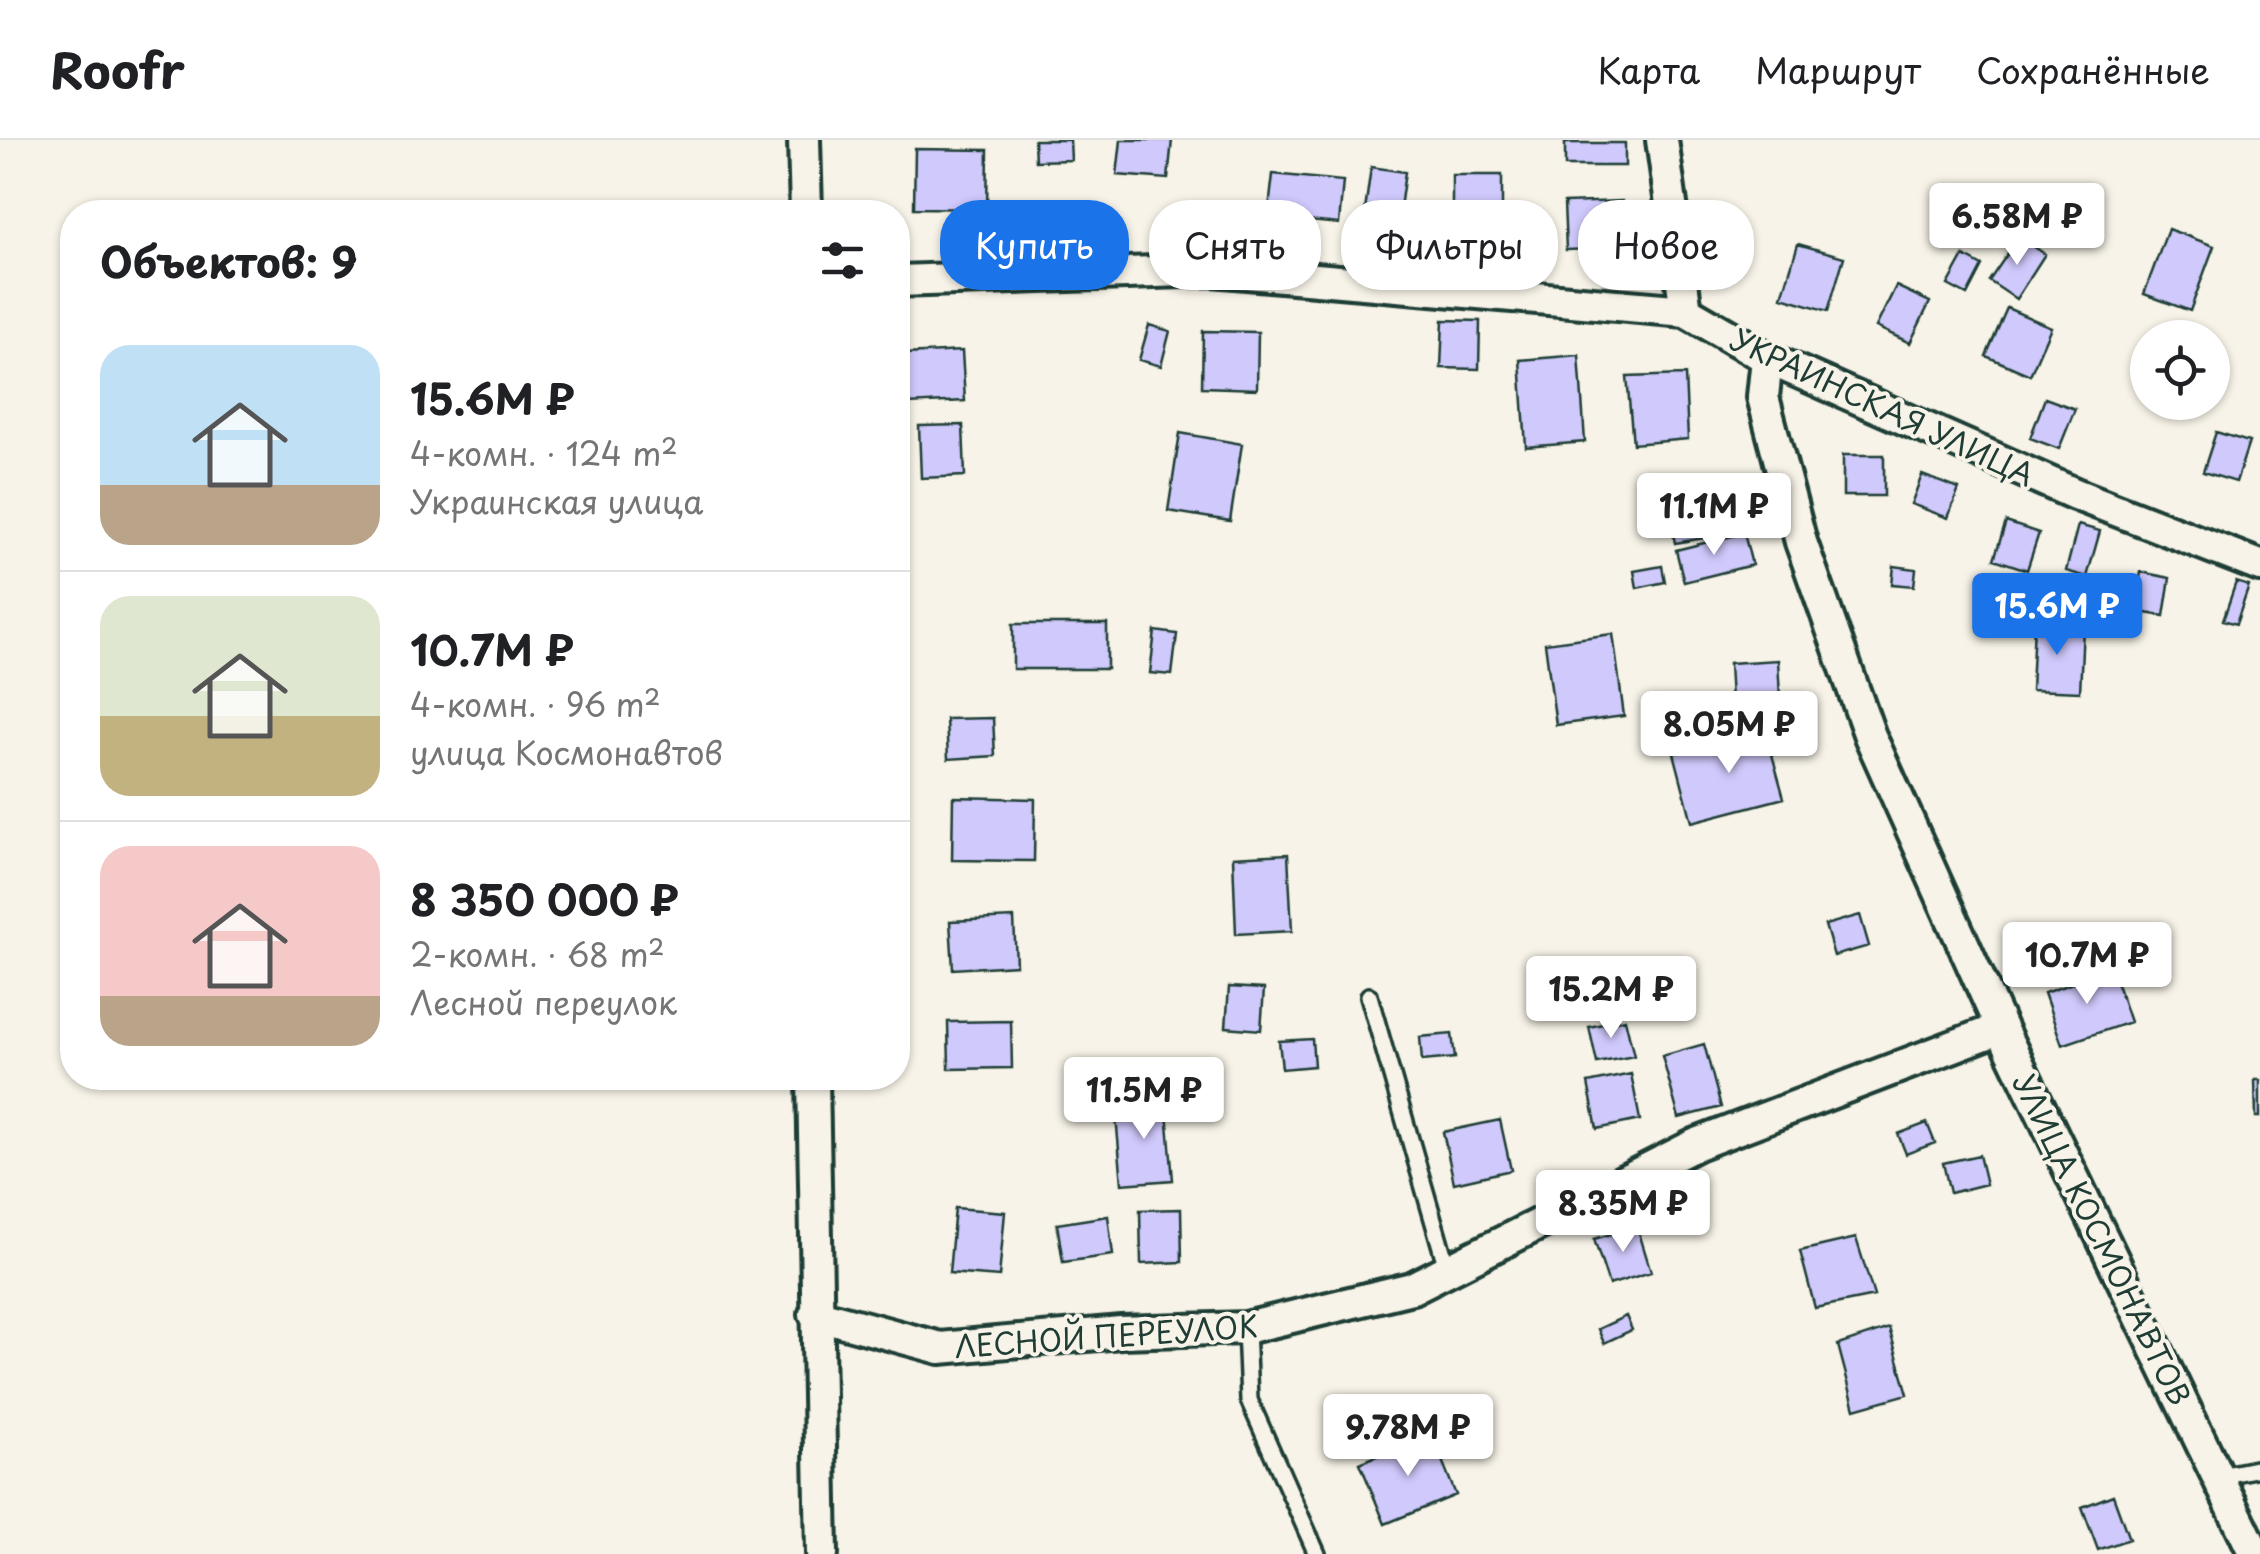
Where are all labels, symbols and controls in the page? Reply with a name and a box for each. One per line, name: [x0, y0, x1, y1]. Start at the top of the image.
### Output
text: Roofr: [50, 33, 185, 105]
text: Карта: [1598, 43, 1700, 96]
text: Маршрут: [1755, 43, 1921, 96]
text: Сохранённые: [1976, 43, 2210, 96]
pin: 6.58M ₽: [1925, 183, 2109, 268]
text: 6.58M ₽: [1951, 191, 2083, 239]
chip: Купить: [940, 200, 1129, 290]
chip: Снять: [1149, 200, 1321, 290]
chip: Фильтры: [1341, 200, 1558, 290]
chip: Новое: [1578, 200, 1754, 290]
text: Объектов: 9: [100, 229, 357, 292]
icon: filters: [815, 233, 870, 288]
street label: УКРАИНСКАЯ УЛИЦА: [1724, 316, 2042, 496]
map controls: [2130, 320, 2230, 420]
button: locate: [2130, 320, 2230, 420]
text: 15.6M ₽: [410, 366, 575, 429]
icon: home: [180, 385, 300, 505]
text: 4-комн. · 124 m²: [410, 429, 678, 477]
pin: 11.1M ₽: [1622, 473, 1806, 558]
text: Украинская улица: [410, 477, 703, 525]
text: 11.1M ₽: [1659, 481, 1769, 529]
pin: 15.6M ₽: [1965, 573, 2149, 658]
text: 15.6M ₽: [1994, 581, 2120, 629]
text: 10.7M ₽: [410, 617, 574, 680]
icon: home: [180, 636, 300, 756]
text: 4-комн. · 96 m²: [410, 680, 661, 728]
pin: 8.05M ₽: [1637, 691, 1821, 776]
text: 8.05M ₽: [1663, 699, 1795, 747]
text: улица Космонавтов: [410, 728, 723, 776]
text: 8 350 000 ₽: [410, 867, 679, 930]
icon: home: [180, 886, 300, 1006]
pin: 10.7M ₽: [1995, 922, 2179, 1007]
text: 2-комн. · 68 m²: [410, 930, 665, 978]
text: 10.7M ₽: [2025, 930, 2149, 978]
pin: 15.2M ₽: [1519, 956, 1703, 1041]
text: 15.2M ₽: [1548, 964, 1674, 1012]
text: Лесной переулок: [410, 978, 677, 1026]
pin: 11.5M ₽: [1052, 1057, 1236, 1142]
text: 11.5M ₽: [1086, 1065, 1202, 1113]
street label: УЛИЦА КОСМОНАВТОВ: [2003, 1065, 2203, 1413]
pin: 8.35M ₽: [1531, 1170, 1715, 1255]
text: 8.35M ₽: [1558, 1178, 1688, 1226]
street label: ЛЕСНОЙ ПЕРЕУЛОК: [953, 1302, 1259, 1368]
pin: 9.78M ₽: [1316, 1394, 1500, 1479]
text: 9.78M ₽: [1345, 1402, 1471, 1450]

